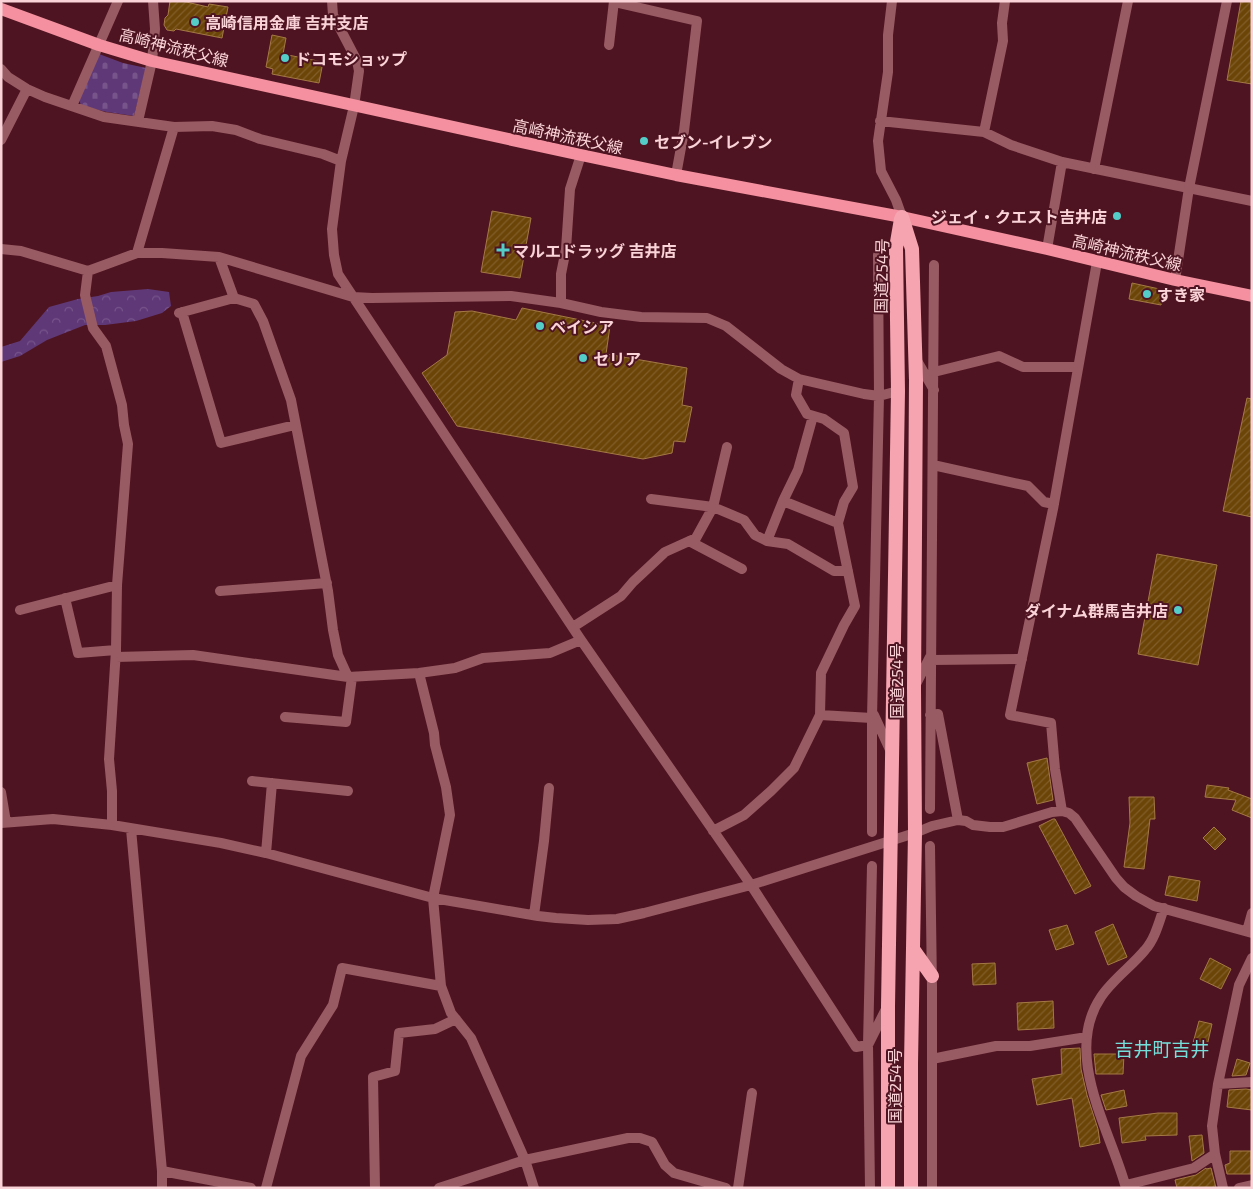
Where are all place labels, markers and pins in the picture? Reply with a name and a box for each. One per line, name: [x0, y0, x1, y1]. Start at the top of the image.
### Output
place label: 高崎信用金庫 吉井支店: [205, 13, 368, 32]
marker: 高崎信用金庫 吉井支店: [189, 16, 201, 28]
place label: ドコモショップ: [295, 49, 407, 68]
marker: ドコモショップ: [279, 52, 291, 64]
place label: セブン-イレブン: [654, 132, 773, 151]
marker: セブン-イレブン: [638, 135, 650, 147]
place label: ジェイ・クエスト吉井店: [931, 207, 1107, 226]
marker: ジェイ・クエスト吉井店: [1111, 210, 1123, 222]
place label: マルエドラッグ 吉井店: [513, 241, 676, 260]
marker: マルエドラッグ 吉井店: [497, 244, 509, 256]
place label: すき家: [1157, 285, 1205, 304]
marker: すき家: [1141, 288, 1153, 300]
place label: ベイシア: [550, 317, 614, 336]
marker: ベイシア: [534, 320, 546, 332]
place label: セリア: [593, 349, 641, 368]
marker: セリア: [577, 352, 589, 364]
place label: ダイナム群馬吉井店: [1025, 601, 1168, 620]
marker: ダイナム群馬吉井店: [1172, 604, 1184, 616]

